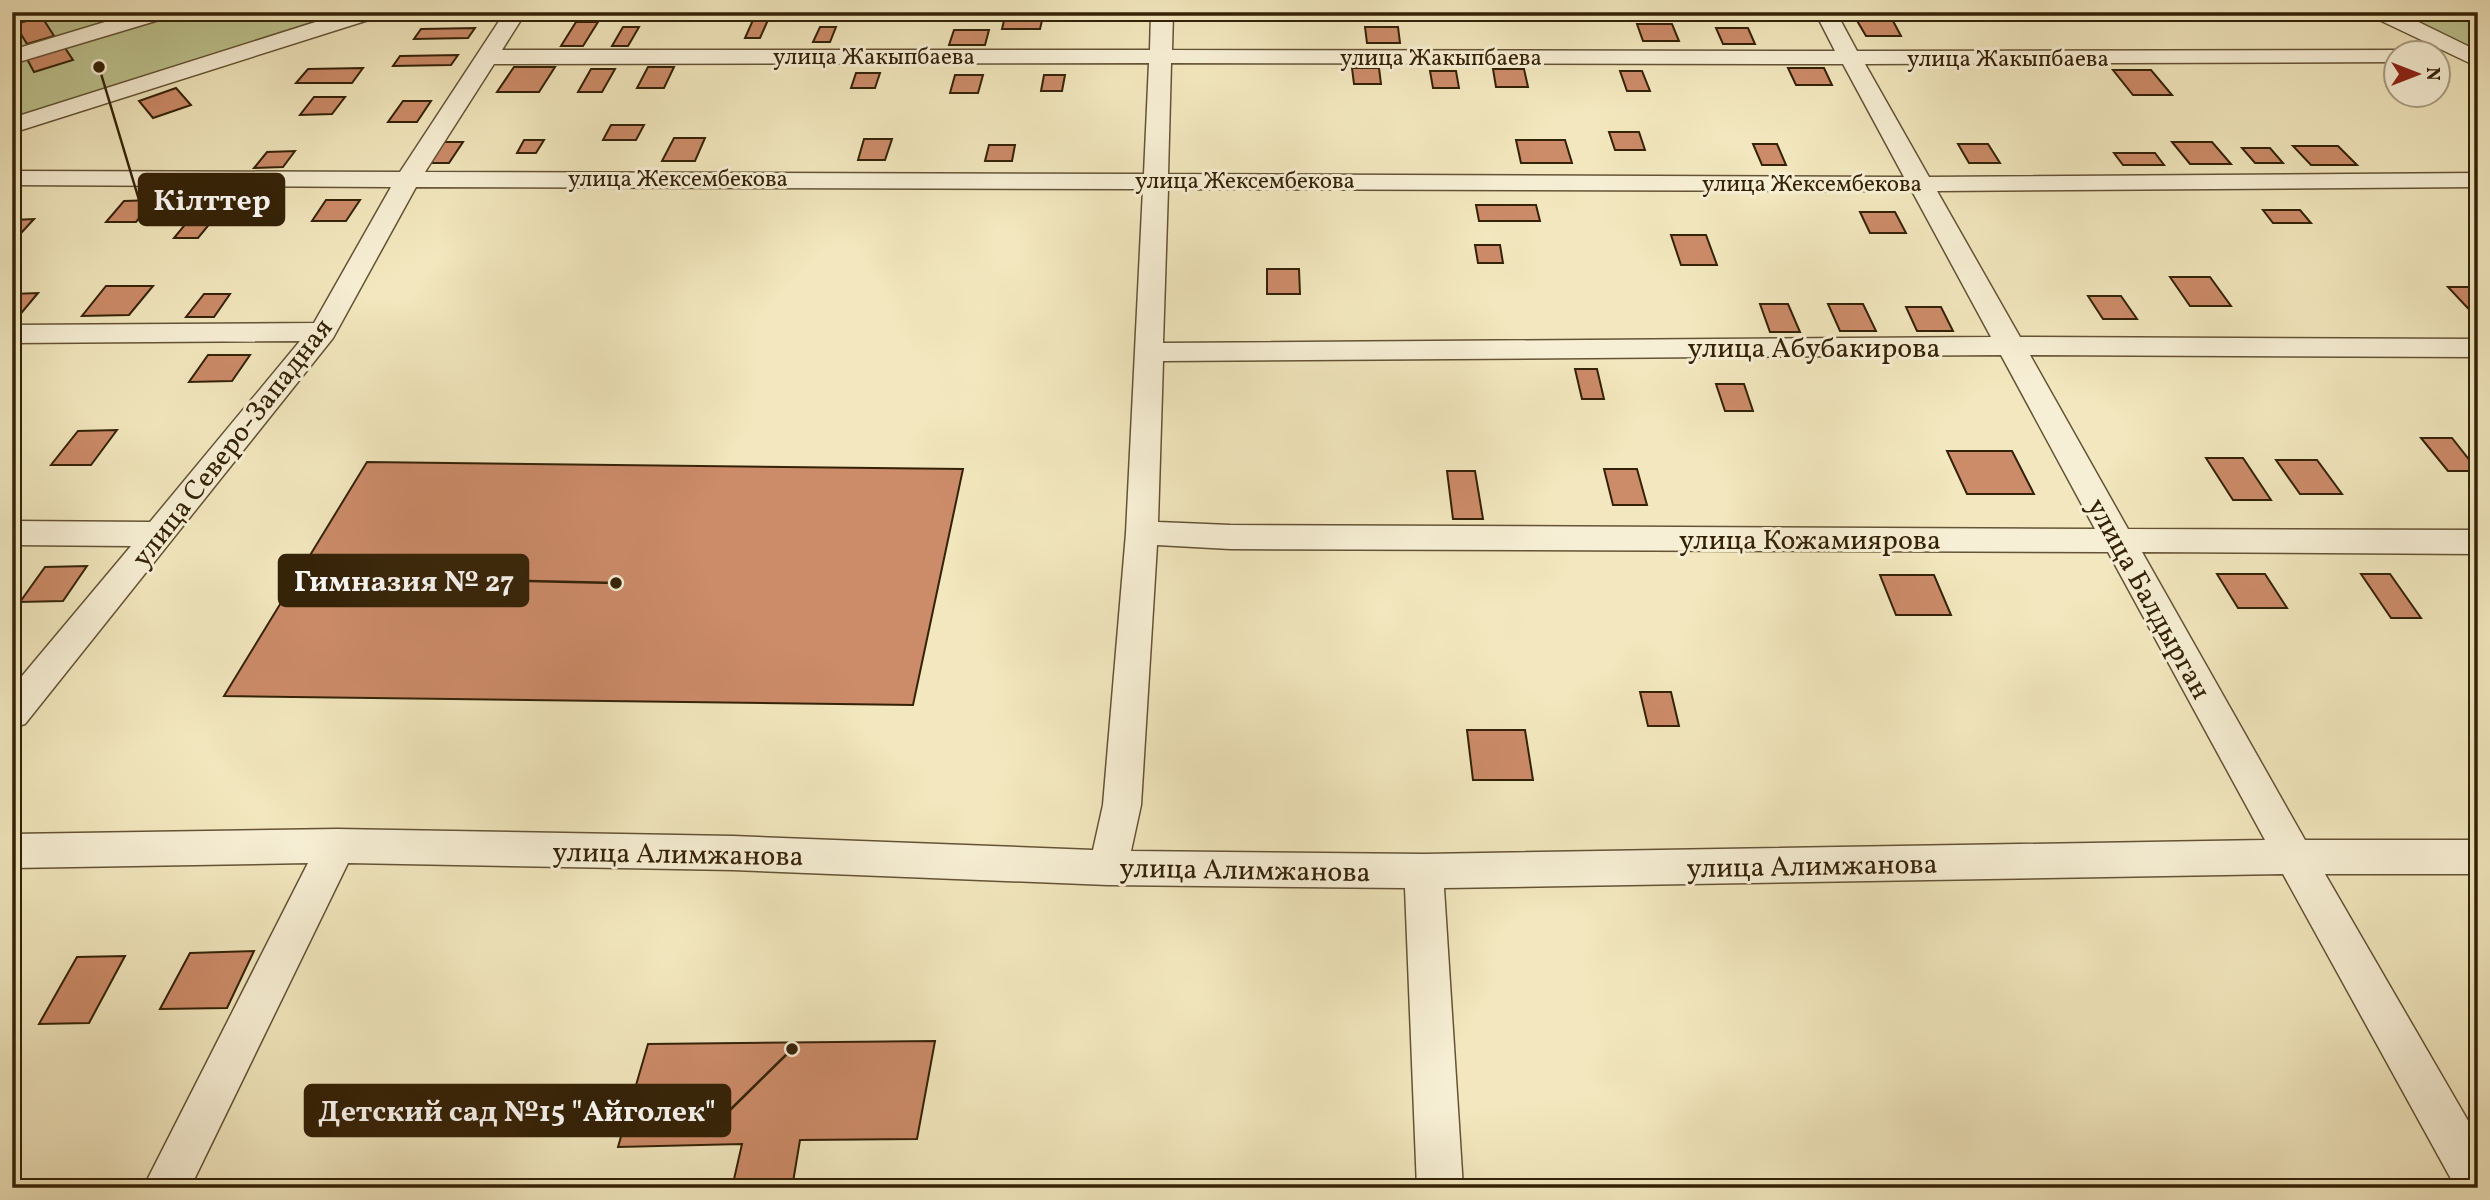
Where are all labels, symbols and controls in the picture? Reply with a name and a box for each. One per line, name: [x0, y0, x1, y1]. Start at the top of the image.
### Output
north arrow: [2382, 38, 2452, 108]
street label: улица Жакыпбаева: [773, 42, 975, 74]
street label: улица Жакыпбаева: [1340, 43, 1542, 75]
street label: улица Жакыпбаева: [1907, 44, 2109, 76]
text: N: [2419, 67, 2445, 81]
street label: улица Жексембекова: [568, 164, 788, 196]
street label: улица Жексембекова: [1135, 166, 1355, 198]
street label: улица Жексембекова: [1702, 169, 1922, 201]
callout: Кілттер: [139, 174, 284, 225]
text: Кілттер: [153, 181, 271, 223]
street label: улица Северо-Западная: [123, 311, 343, 576]
street label: улица Абубакирова: [1688, 330, 1940, 369]
street label: улица Балдырган: [2076, 491, 2219, 707]
street label: улица Кожамиярова: [1679, 522, 1941, 561]
callout: Гимназия № 27: [279, 555, 528, 606]
text: Гимназия № 27: [294, 562, 514, 604]
street label: улица Алимжанова: [552, 834, 804, 877]
street label: улица Алимжанова: [1686, 846, 1938, 889]
street label: улица Алимжанова: [1119, 850, 1371, 893]
callout: Детский сад №15 "Айголек": [305, 1085, 730, 1136]
text: Детский сад №15 "Айголек": [318, 1092, 716, 1134]

